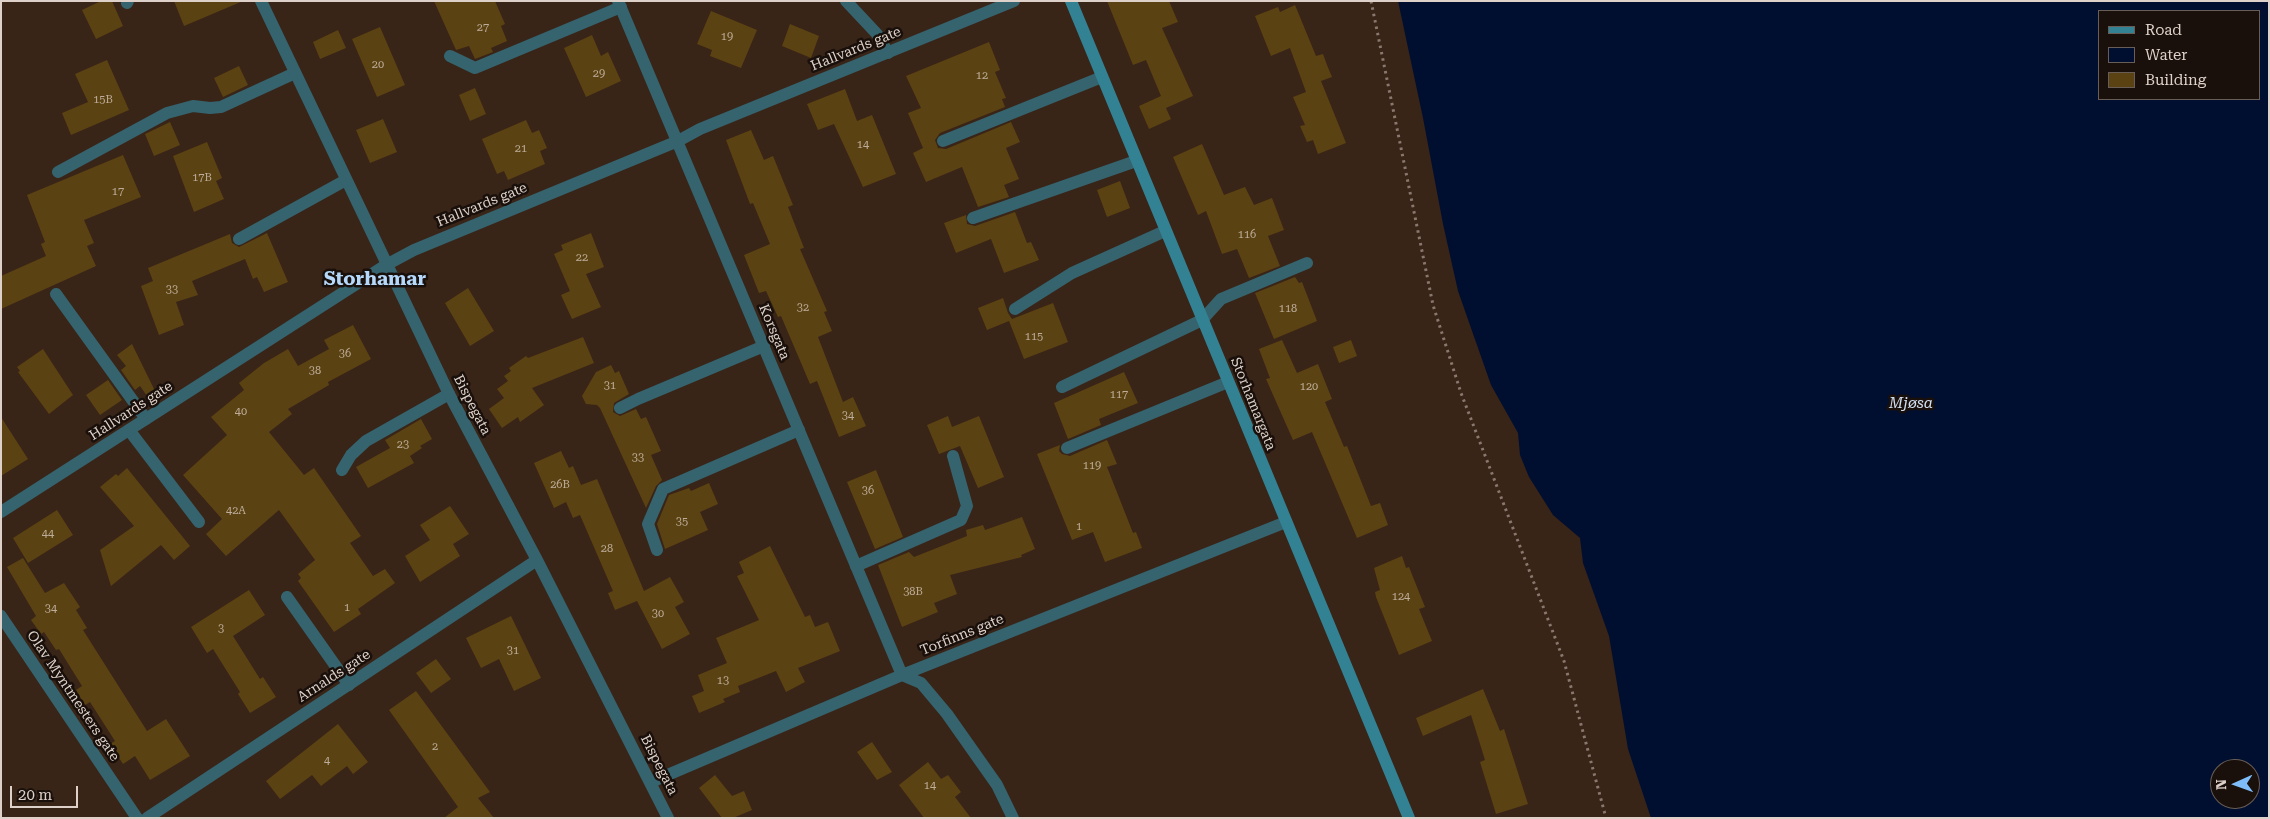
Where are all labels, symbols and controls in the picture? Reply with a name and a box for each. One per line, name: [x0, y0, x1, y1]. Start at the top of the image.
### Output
legend: [2098, 10, 2260, 100]
house number: 27: [477, 21, 489, 35]
text: Road: [2145, 21, 2182, 39]
street label: Hallvards gate: [808, 23, 904, 75]
house number: 19: [721, 30, 733, 44]
text: Water: [2145, 46, 2187, 64]
house number: 20: [372, 58, 384, 72]
house number: 29: [593, 67, 605, 81]
house number: 12: [976, 69, 988, 83]
text: Building: [2145, 71, 2206, 89]
house number: 15B: [93, 93, 113, 107]
house number: 14: [857, 138, 869, 152]
house number: 21: [515, 142, 527, 156]
house number: 17B: [192, 171, 212, 185]
street label: Hallvards gate: [434, 179, 530, 231]
house number: 17: [112, 185, 124, 199]
house number: 116: [1238, 228, 1256, 242]
house number: 22: [576, 251, 588, 265]
district label: Storhamar: [324, 268, 426, 290]
house number: 33: [166, 283, 178, 297]
house number: 32: [797, 301, 809, 315]
street label: Korsgata: [755, 302, 793, 362]
house number: 118: [1279, 302, 1297, 316]
house number: 115: [1025, 330, 1043, 344]
house number: 36: [339, 347, 351, 361]
street label: Storhamargata: [1227, 355, 1279, 453]
house number: 38: [309, 364, 321, 378]
street label: Bispegata: [450, 372, 494, 438]
street label: Hallvards gate: [86, 378, 176, 444]
house number: 31: [604, 379, 616, 393]
house number: 120: [1300, 380, 1318, 394]
house number: 117: [1110, 388, 1128, 402]
water label: Mjøsa: [1889, 395, 1933, 413]
house number: 40: [235, 405, 247, 419]
house number: 34: [842, 409, 854, 423]
house number: 23: [397, 438, 409, 452]
house number: 33: [632, 451, 644, 465]
house number: 119: [1083, 459, 1101, 473]
house number: 26B: [550, 478, 570, 492]
house number: 36: [862, 484, 874, 498]
house number: 42A: [226, 504, 246, 518]
house number: 35: [676, 515, 688, 529]
house number: 1: [1076, 520, 1082, 534]
house number: 44: [42, 527, 54, 541]
house number: 28: [601, 542, 613, 556]
house number: 38B: [903, 585, 923, 599]
house number: 124: [1392, 590, 1410, 604]
house number: 1: [344, 601, 350, 615]
house number: 34: [45, 602, 57, 616]
house number: 30: [652, 607, 664, 621]
street label: Torfinns gate: [918, 611, 1006, 659]
house number: 3: [218, 622, 224, 636]
street label: Olav Myntmesters gate: [23, 628, 123, 764]
house number: 31: [507, 644, 519, 658]
street label: Arnalds gate: [294, 646, 374, 706]
house number: 13: [717, 674, 729, 688]
street label: Bispegata: [637, 732, 681, 798]
house number: 2: [432, 740, 438, 754]
house number: 4: [324, 754, 330, 768]
north arrow: [2210, 759, 2260, 809]
scale bar: [12, 776, 80, 808]
house number: 14: [924, 779, 936, 793]
text: N: [2213, 779, 2229, 790]
text: 20 m: [18, 786, 52, 804]

